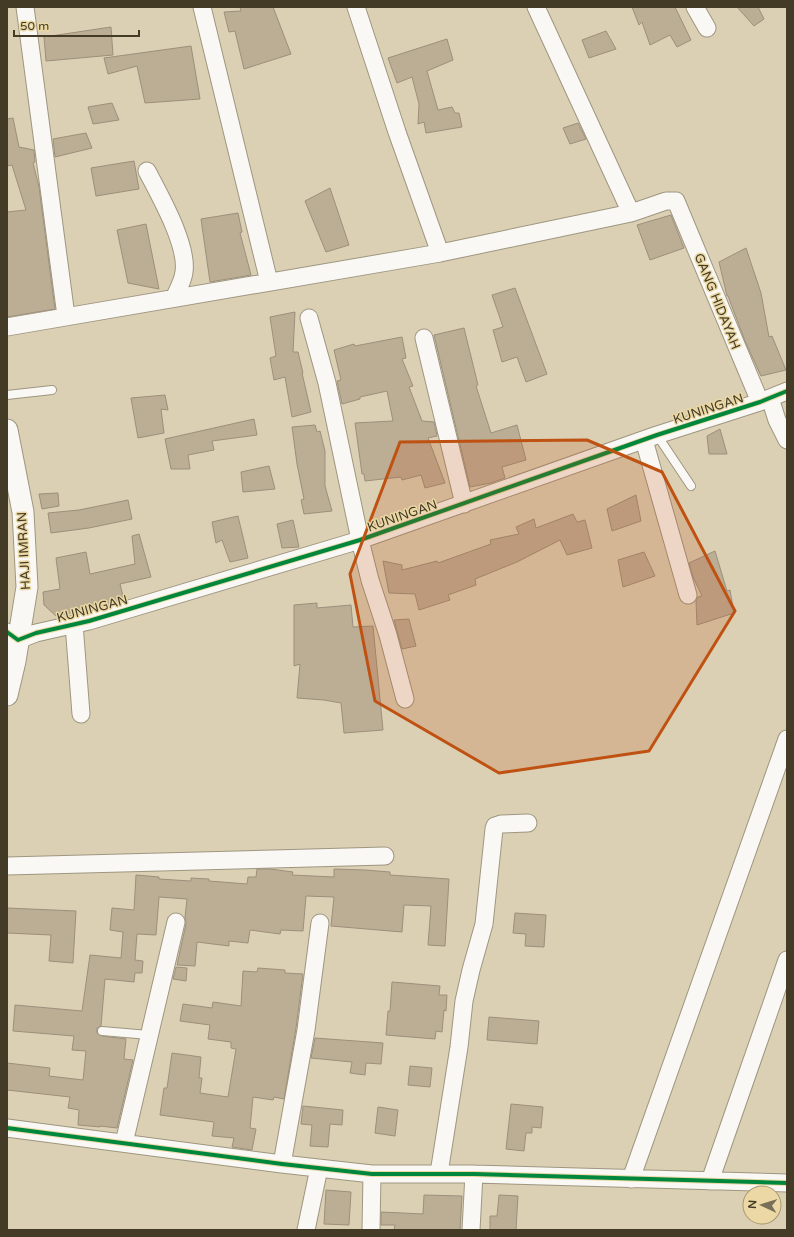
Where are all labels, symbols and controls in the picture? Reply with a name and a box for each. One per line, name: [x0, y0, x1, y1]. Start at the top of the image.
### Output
scale bar: [14, 12, 139, 38]
text: 50 m: [20, 19, 49, 33]
street label: GANG HIDAYAH: [691, 251, 744, 352]
street label: KUNINGAN: [671, 390, 746, 428]
street label: KUNINGAN: [365, 496, 440, 535]
street label: HAJI IMRAN: [14, 511, 34, 590]
street label: KUNINGAN: [55, 592, 130, 626]
north arrow: [742, 1185, 782, 1225]
text: N: [746, 1199, 759, 1209]

